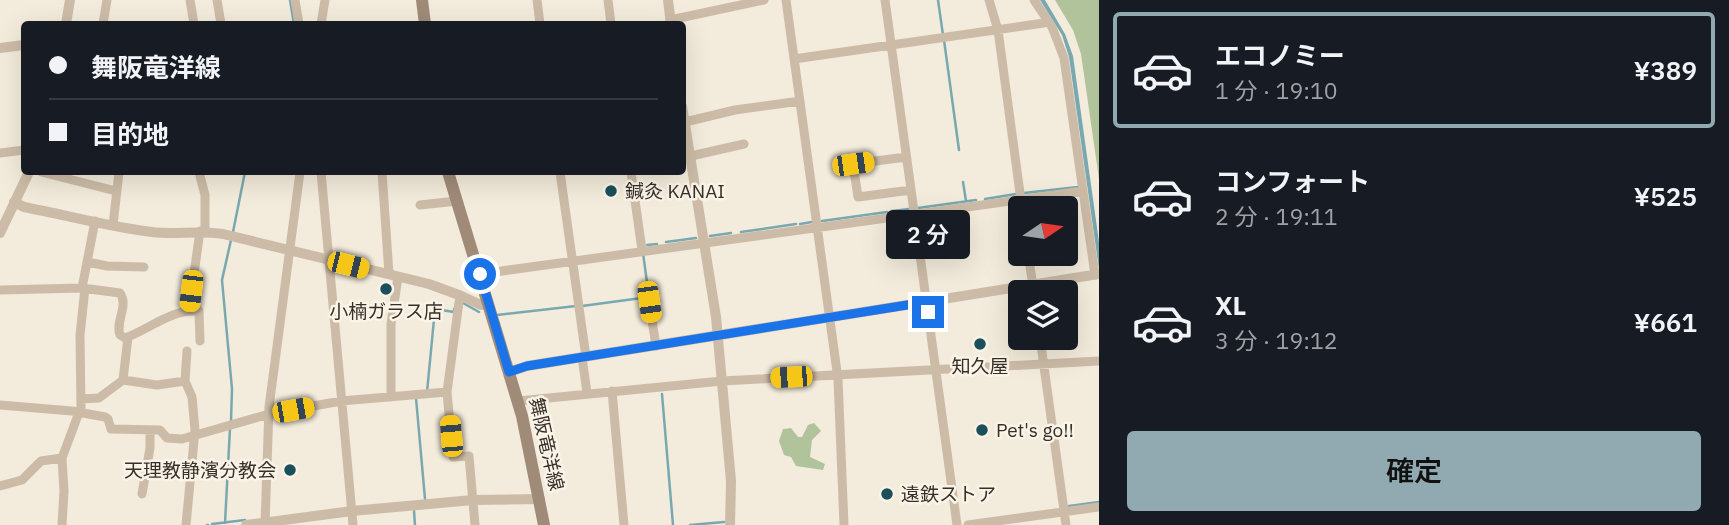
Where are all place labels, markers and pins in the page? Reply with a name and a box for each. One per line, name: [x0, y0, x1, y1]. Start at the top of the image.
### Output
place label: 鍼灸 KANAI: [625, 179, 725, 203]
marker: 鍼灸 KANAI: [603, 183, 619, 199]
marker: 小楠ガラス店: [378, 281, 394, 297]
place label: 小楠ガラス店: [329, 299, 443, 323]
marker: 知久屋: [972, 336, 988, 352]
place label: 知久屋: [951, 354, 1009, 378]
place label: Pet's go!!: [996, 418, 1074, 442]
marker: Pet's go!!: [974, 422, 990, 438]
place label: 天理教静濱分教会: [124, 458, 276, 482]
marker: 天理教静濱分教会: [282, 462, 298, 478]
place label: 遠鉄ストア: [901, 482, 996, 506]
marker: 遠鉄ストア: [879, 486, 895, 502]

